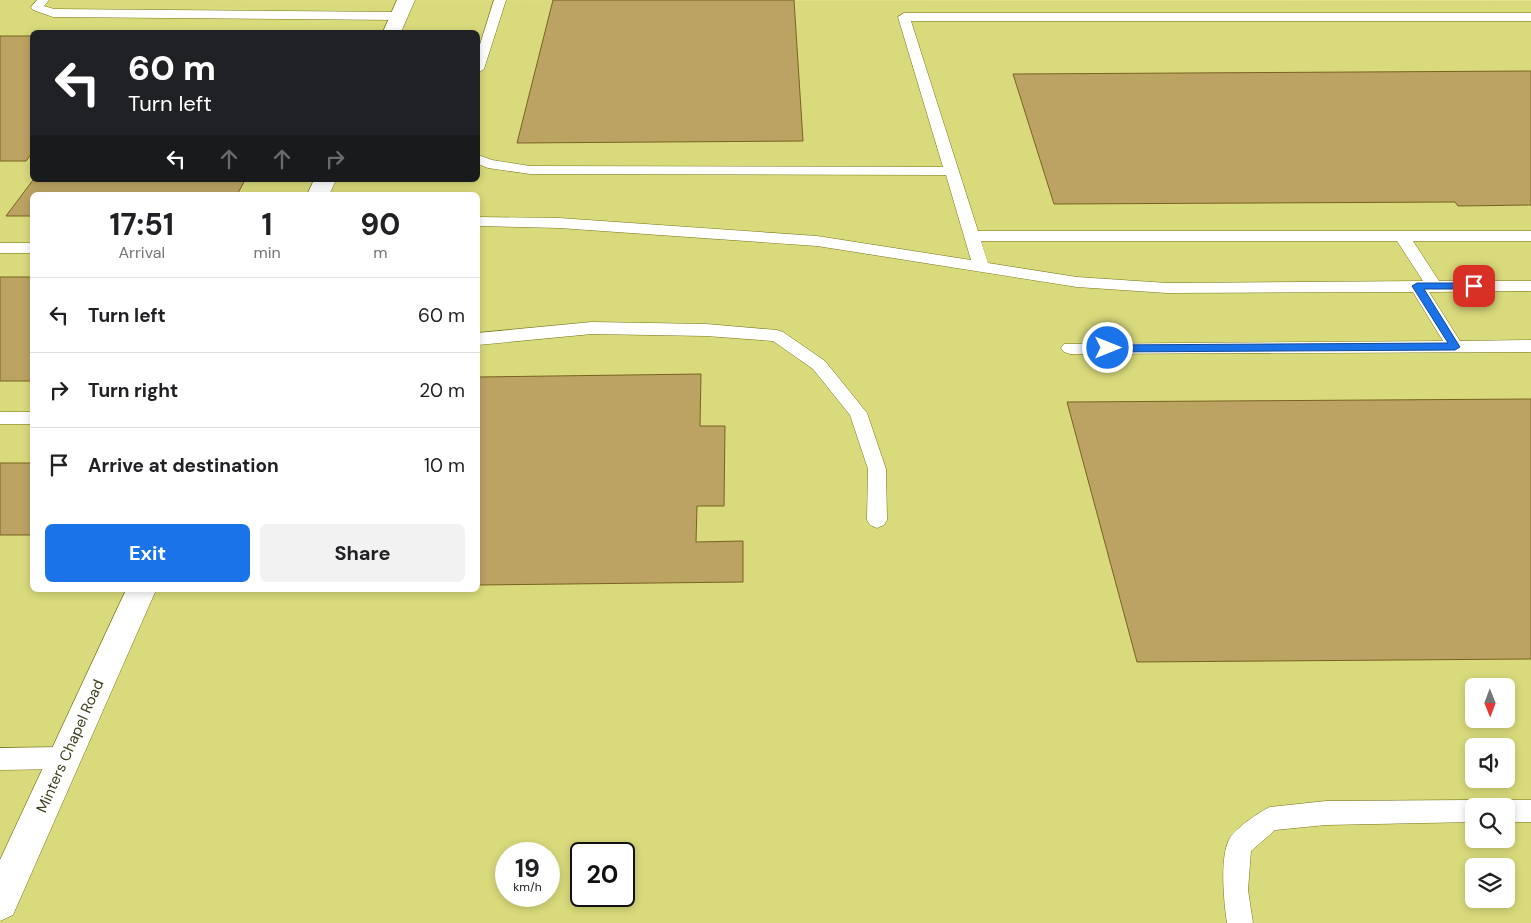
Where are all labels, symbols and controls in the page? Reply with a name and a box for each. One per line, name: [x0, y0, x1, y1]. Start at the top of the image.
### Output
text: 60 m: [128, 45, 216, 91]
icon: left: [45, 50, 110, 115]
text: Turn left: [128, 89, 212, 118]
icon: left: [162, 145, 190, 173]
icon: ahead: [215, 145, 243, 173]
icon: ahead: [268, 145, 296, 173]
icon: right: [321, 145, 349, 173]
text: 17:51: [110, 205, 174, 244]
text: 1: [262, 205, 272, 244]
text: 90: [360, 205, 400, 244]
text: Arrival: [118, 242, 165, 263]
text: min: [253, 242, 281, 263]
text: m: [373, 242, 387, 263]
pin: [1453, 265, 1495, 307]
icon: arrive: [1460, 272, 1488, 300]
icon: left: [45, 301, 73, 329]
text: Turn left: [88, 303, 166, 328]
text: 60 m: [418, 303, 465, 328]
position arrow: [1081, 321, 1133, 373]
icon: right: [45, 376, 73, 404]
text: Turn right: [88, 378, 178, 403]
text: 20 m: [419, 378, 465, 403]
icon: arrive: [45, 451, 73, 479]
text: Arrive at destination: [88, 453, 279, 478]
text: 10 m: [424, 453, 465, 478]
button: Exit: [45, 524, 250, 582]
button: Share: [260, 524, 465, 582]
street label: Minters Chapel Road: [32, 676, 108, 816]
north arrow: [1465, 678, 1515, 728]
map controls: [1465, 678, 1515, 908]
button: sound: [1465, 738, 1515, 788]
button: search: [1465, 798, 1515, 848]
speed limit sign: 20: [570, 842, 635, 907]
text: 19: [515, 852, 540, 885]
button: layers: [1465, 858, 1515, 908]
text: km/h: [513, 879, 542, 895]

